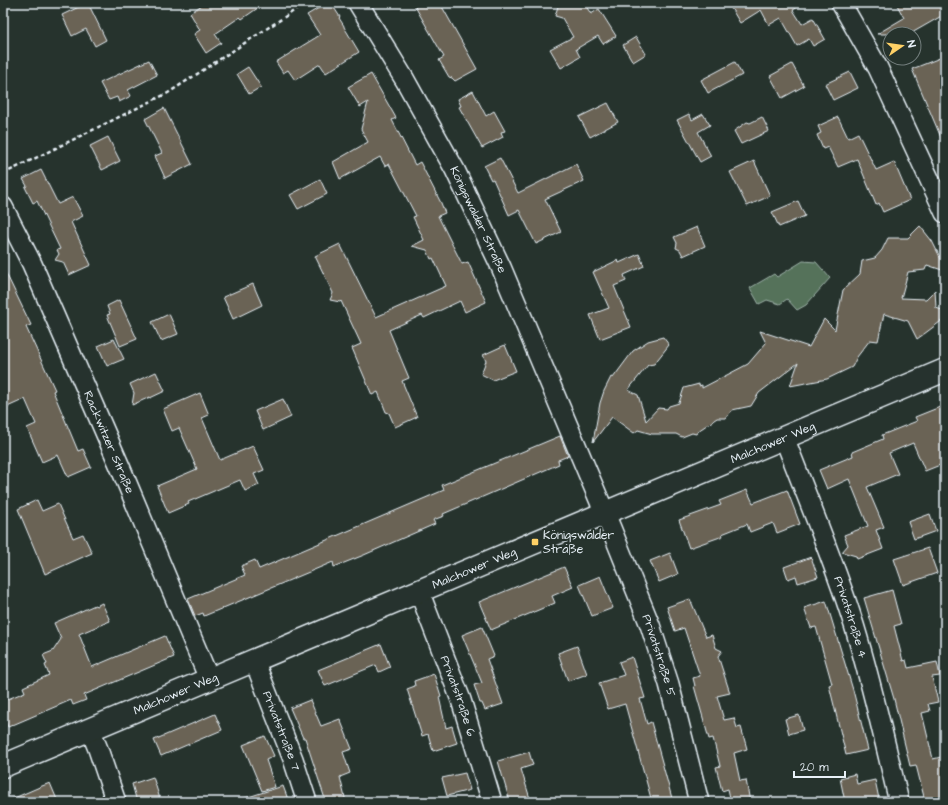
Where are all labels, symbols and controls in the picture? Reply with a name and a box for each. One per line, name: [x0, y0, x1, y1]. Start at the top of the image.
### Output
north arrow: [882, 26, 922, 66]
text: N: [903, 39, 919, 49]
street label: Königswalder Straße: [445, 164, 511, 276]
street label: Rackwitzer Straße: [79, 388, 139, 497]
street label: Malchower Weg: [728, 418, 818, 468]
place label: Königswalder Straße: [543, 527, 614, 558]
marker: Königswalder Straße: [530, 537, 540, 547]
street label: Malchower Weg: [430, 543, 519, 594]
street label: Privatstraße 4: [829, 574, 871, 660]
street label: Privatstraße 5: [638, 612, 680, 699]
street label: Privatstraße 6: [436, 653, 480, 739]
street label: Malchower Weg: [131, 669, 221, 719]
street label: Privatstraße 7: [258, 689, 304, 773]
scale bar: [794, 753, 845, 779]
text: 20 m: [800, 759, 829, 776]

